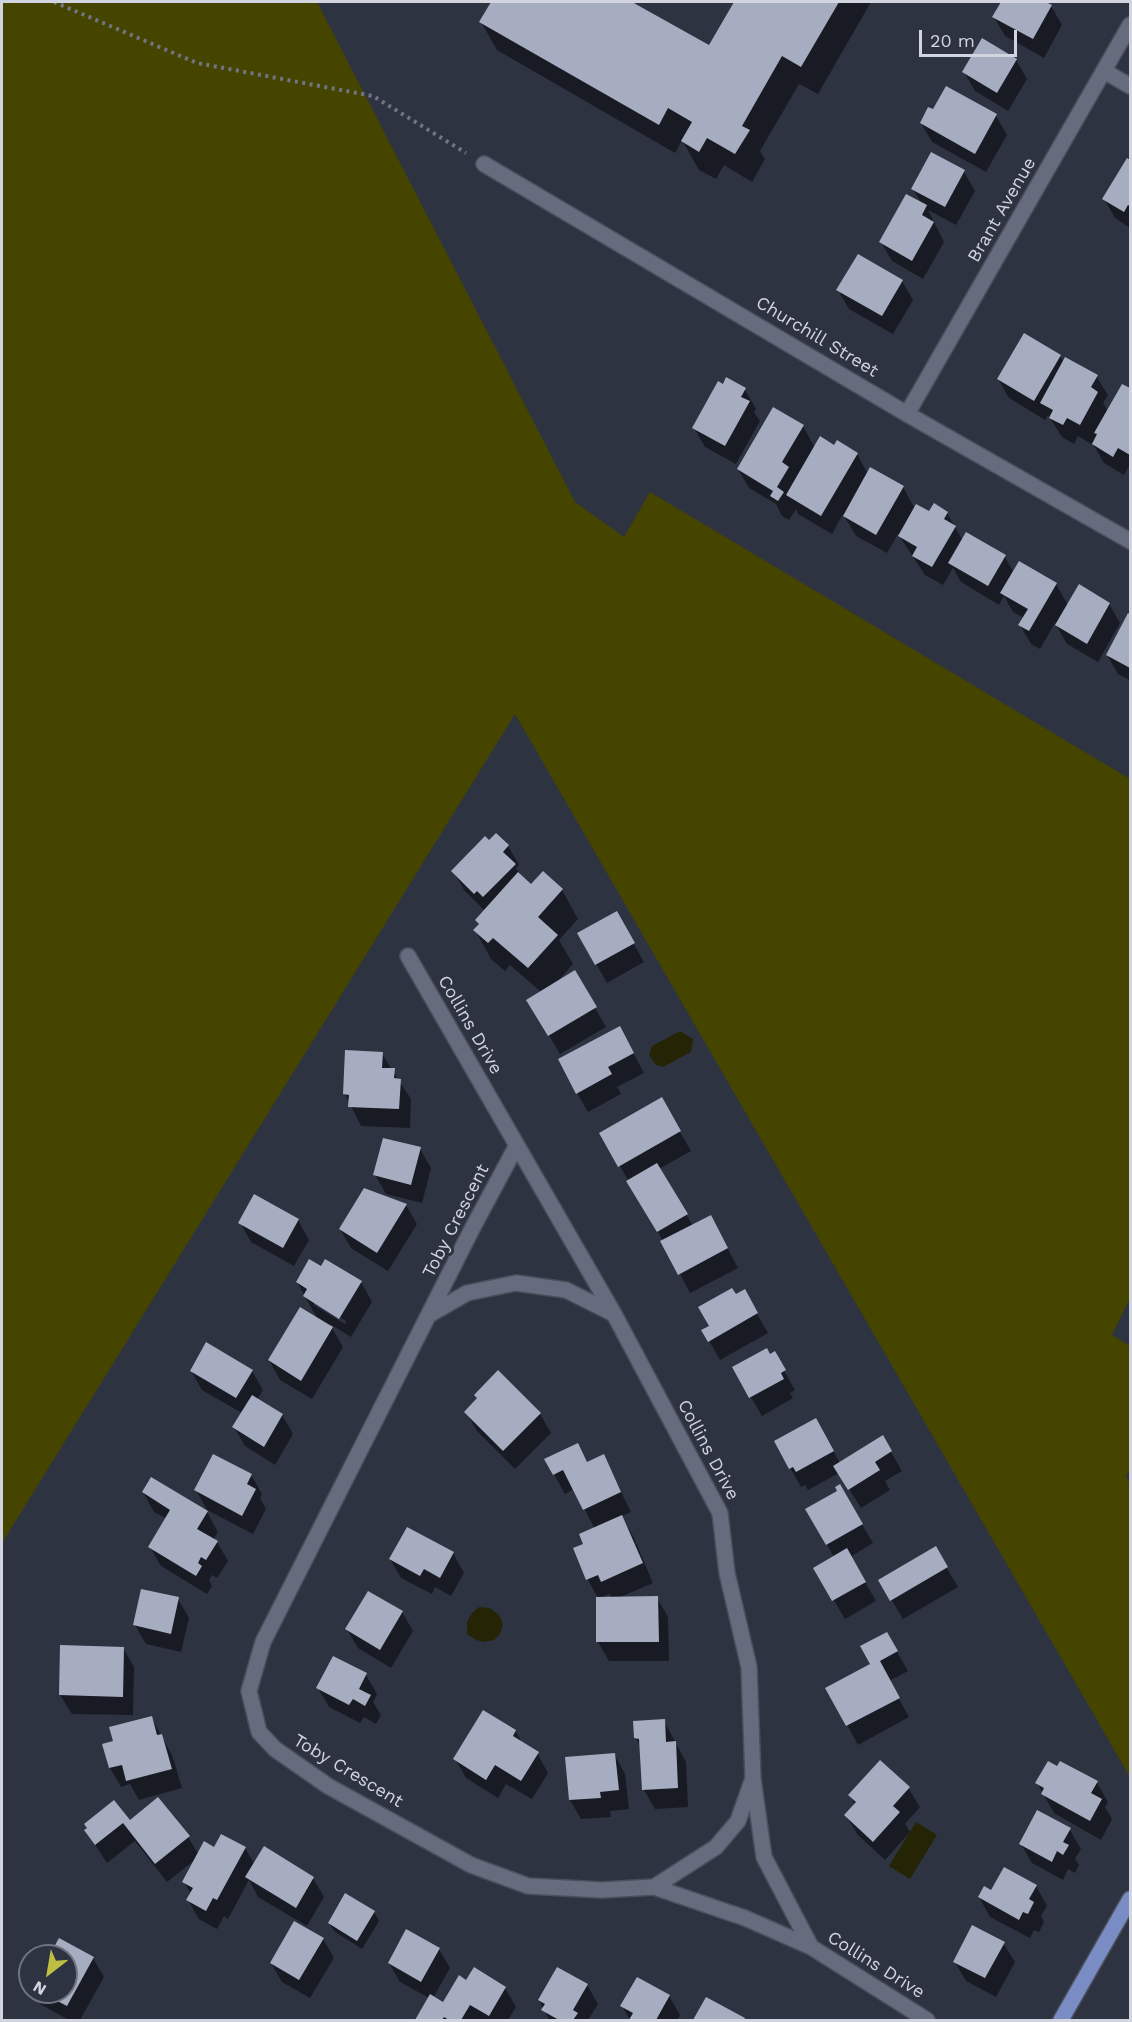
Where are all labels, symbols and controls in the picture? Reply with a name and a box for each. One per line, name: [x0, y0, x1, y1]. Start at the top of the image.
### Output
scale bar: [922, 18, 1020, 56]
text: 20 m: [930, 30, 975, 51]
street label: Brant Avenue: [963, 154, 1041, 266]
street label: Churchill Street: [752, 292, 882, 382]
street label: Collins Drive: [433, 972, 507, 1078]
street label: Toby Crescent: [418, 1161, 494, 1281]
street label: Collins Drive: [673, 1396, 743, 1504]
street label: Toby Crescent: [289, 1730, 407, 1812]
street label: Collins Drive: [823, 1927, 929, 2003]
north arrow: [18, 1944, 78, 2004]
text: N: [30, 1977, 49, 1999]

